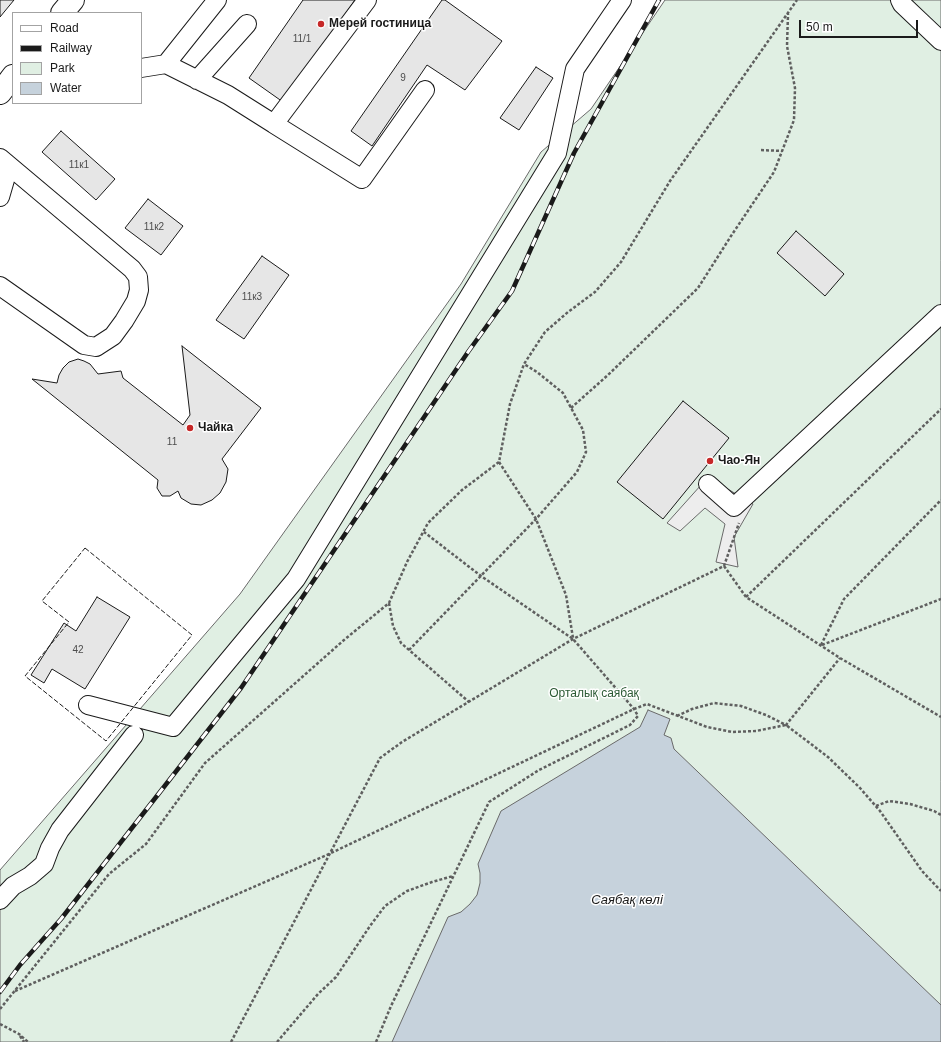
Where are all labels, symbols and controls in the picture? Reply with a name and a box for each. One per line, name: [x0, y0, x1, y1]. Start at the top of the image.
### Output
legend: [12, 12, 142, 104]
scale bar: [801, 12, 920, 38]
place label: Мерей гостиница: [329, 17, 431, 31]
marker: Мерей гостиница: [316, 19, 326, 29]
text: 50 m: [806, 20, 833, 34]
text: Road: [50, 21, 79, 35]
house number: 11/1: [293, 33, 311, 45]
text: Railway: [50, 41, 92, 55]
text: Park: [50, 61, 75, 75]
house number: 9: [400, 72, 406, 84]
text: Water: [50, 81, 82, 95]
house number: 11к1: [69, 159, 89, 171]
house number: 11к2: [144, 221, 164, 233]
house number: 11к3: [242, 291, 262, 303]
place label: Чайка: [198, 421, 233, 435]
marker: Чайка: [185, 423, 195, 433]
house number: 11: [167, 436, 177, 448]
place label: Чао-Ян: [718, 454, 760, 468]
marker: Чао-Ян: [705, 456, 715, 466]
house number: 42: [72, 644, 84, 656]
park label: Орталық саябақ: [549, 687, 639, 701]
water label: Саябақ көлі: [591, 892, 663, 908]

